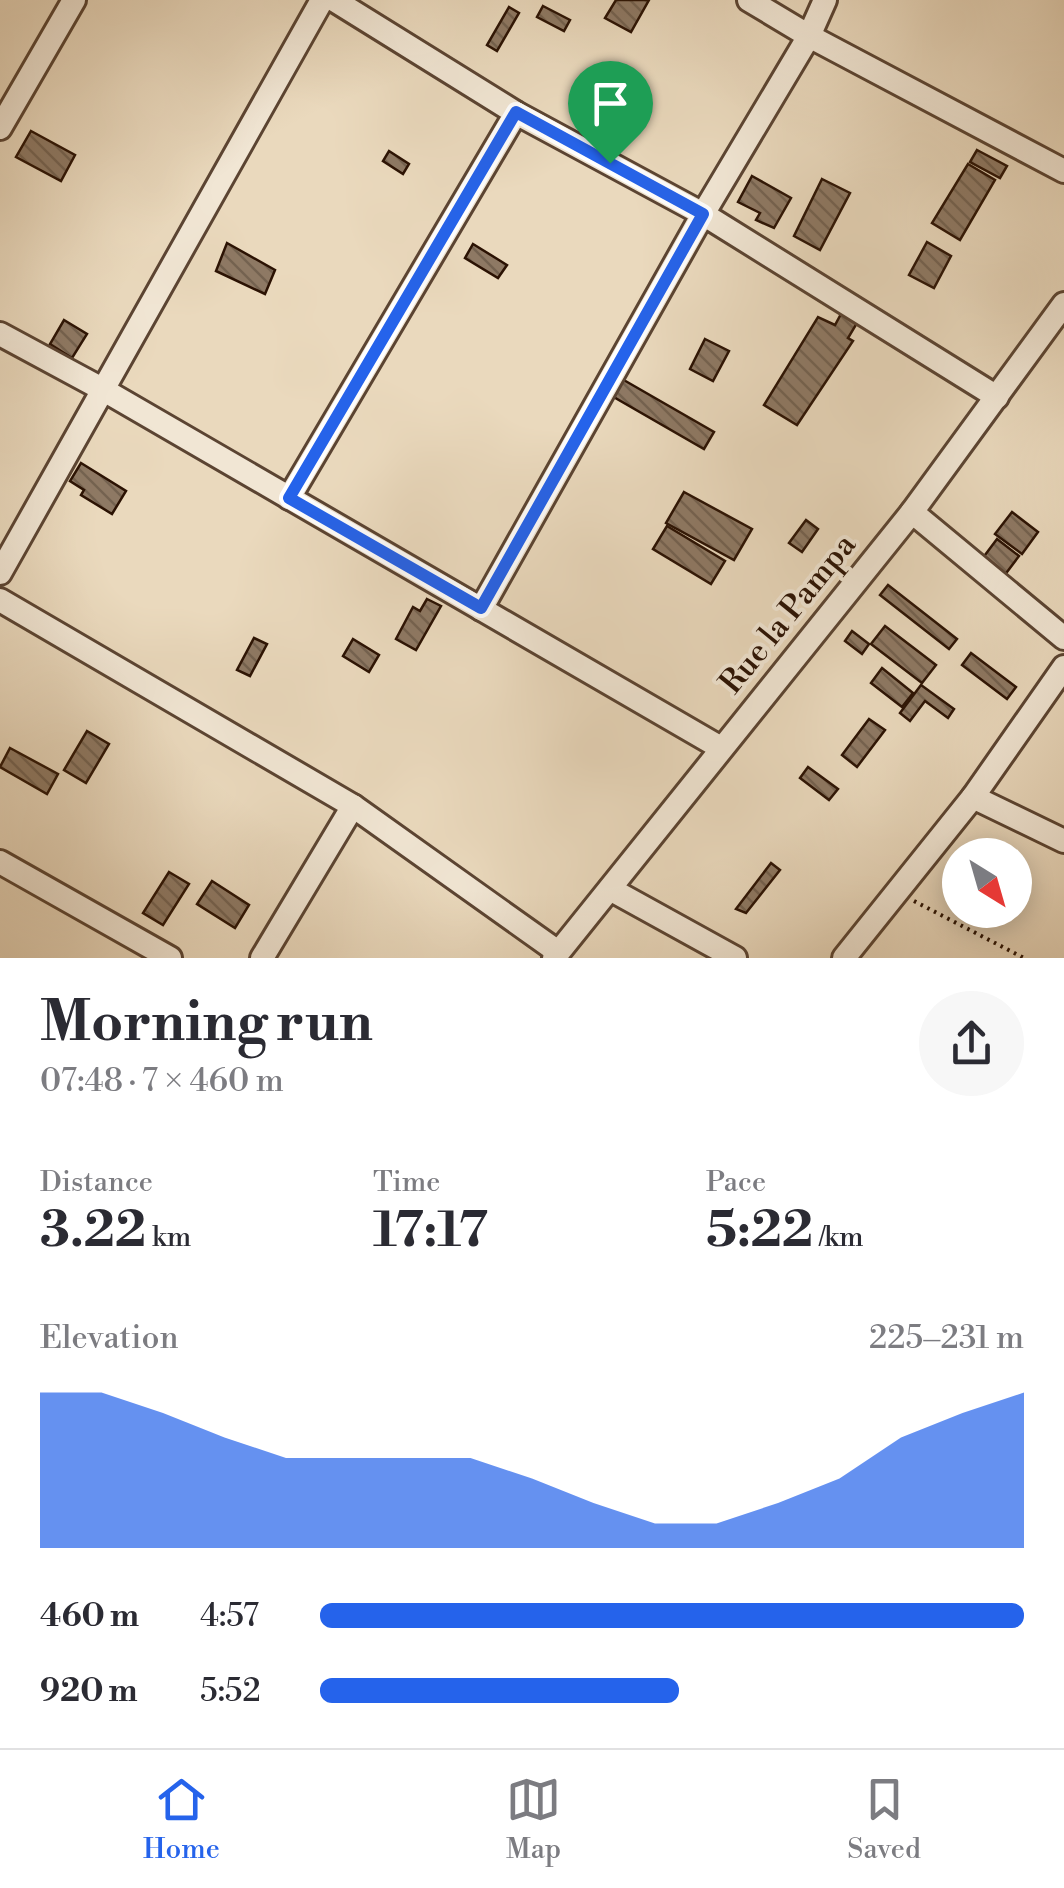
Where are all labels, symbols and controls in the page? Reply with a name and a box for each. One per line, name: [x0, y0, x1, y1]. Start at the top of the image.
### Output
pin: [568, 61, 653, 164]
icon: arrive: [583, 76, 638, 131]
street label: Rue la Pampa: [711, 525, 865, 702]
north arrow: [942, 838, 1032, 928]
map controls: [942, 838, 1032, 928]
text: Morning run: [40, 989, 373, 1058]
button: share: [919, 991, 1024, 1096]
text: 07:48 · 7 × 460 m: [40, 1061, 284, 1101]
text: Distance: [40, 1165, 153, 1200]
text: Time: [373, 1165, 440, 1200]
text: Pace: [706, 1165, 766, 1200]
text: 3.22: [40, 1200, 146, 1262]
text: 17:17: [373, 1200, 488, 1262]
text: 5:22: [706, 1200, 813, 1262]
text: km: [146, 1220, 191, 1255]
text: /km: [813, 1220, 863, 1255]
text: Elevation: [40, 1318, 179, 1358]
text: 225–231 m: [869, 1318, 1024, 1358]
text: 460 m: [40, 1596, 139, 1636]
text: 4:57: [200, 1596, 259, 1636]
text: 920 m: [40, 1671, 138, 1711]
text: 5:52: [200, 1671, 261, 1711]
tab: Home: [143, 1772, 220, 1867]
tab: Map: [506, 1772, 561, 1867]
tab: Saved: [847, 1772, 921, 1867]

